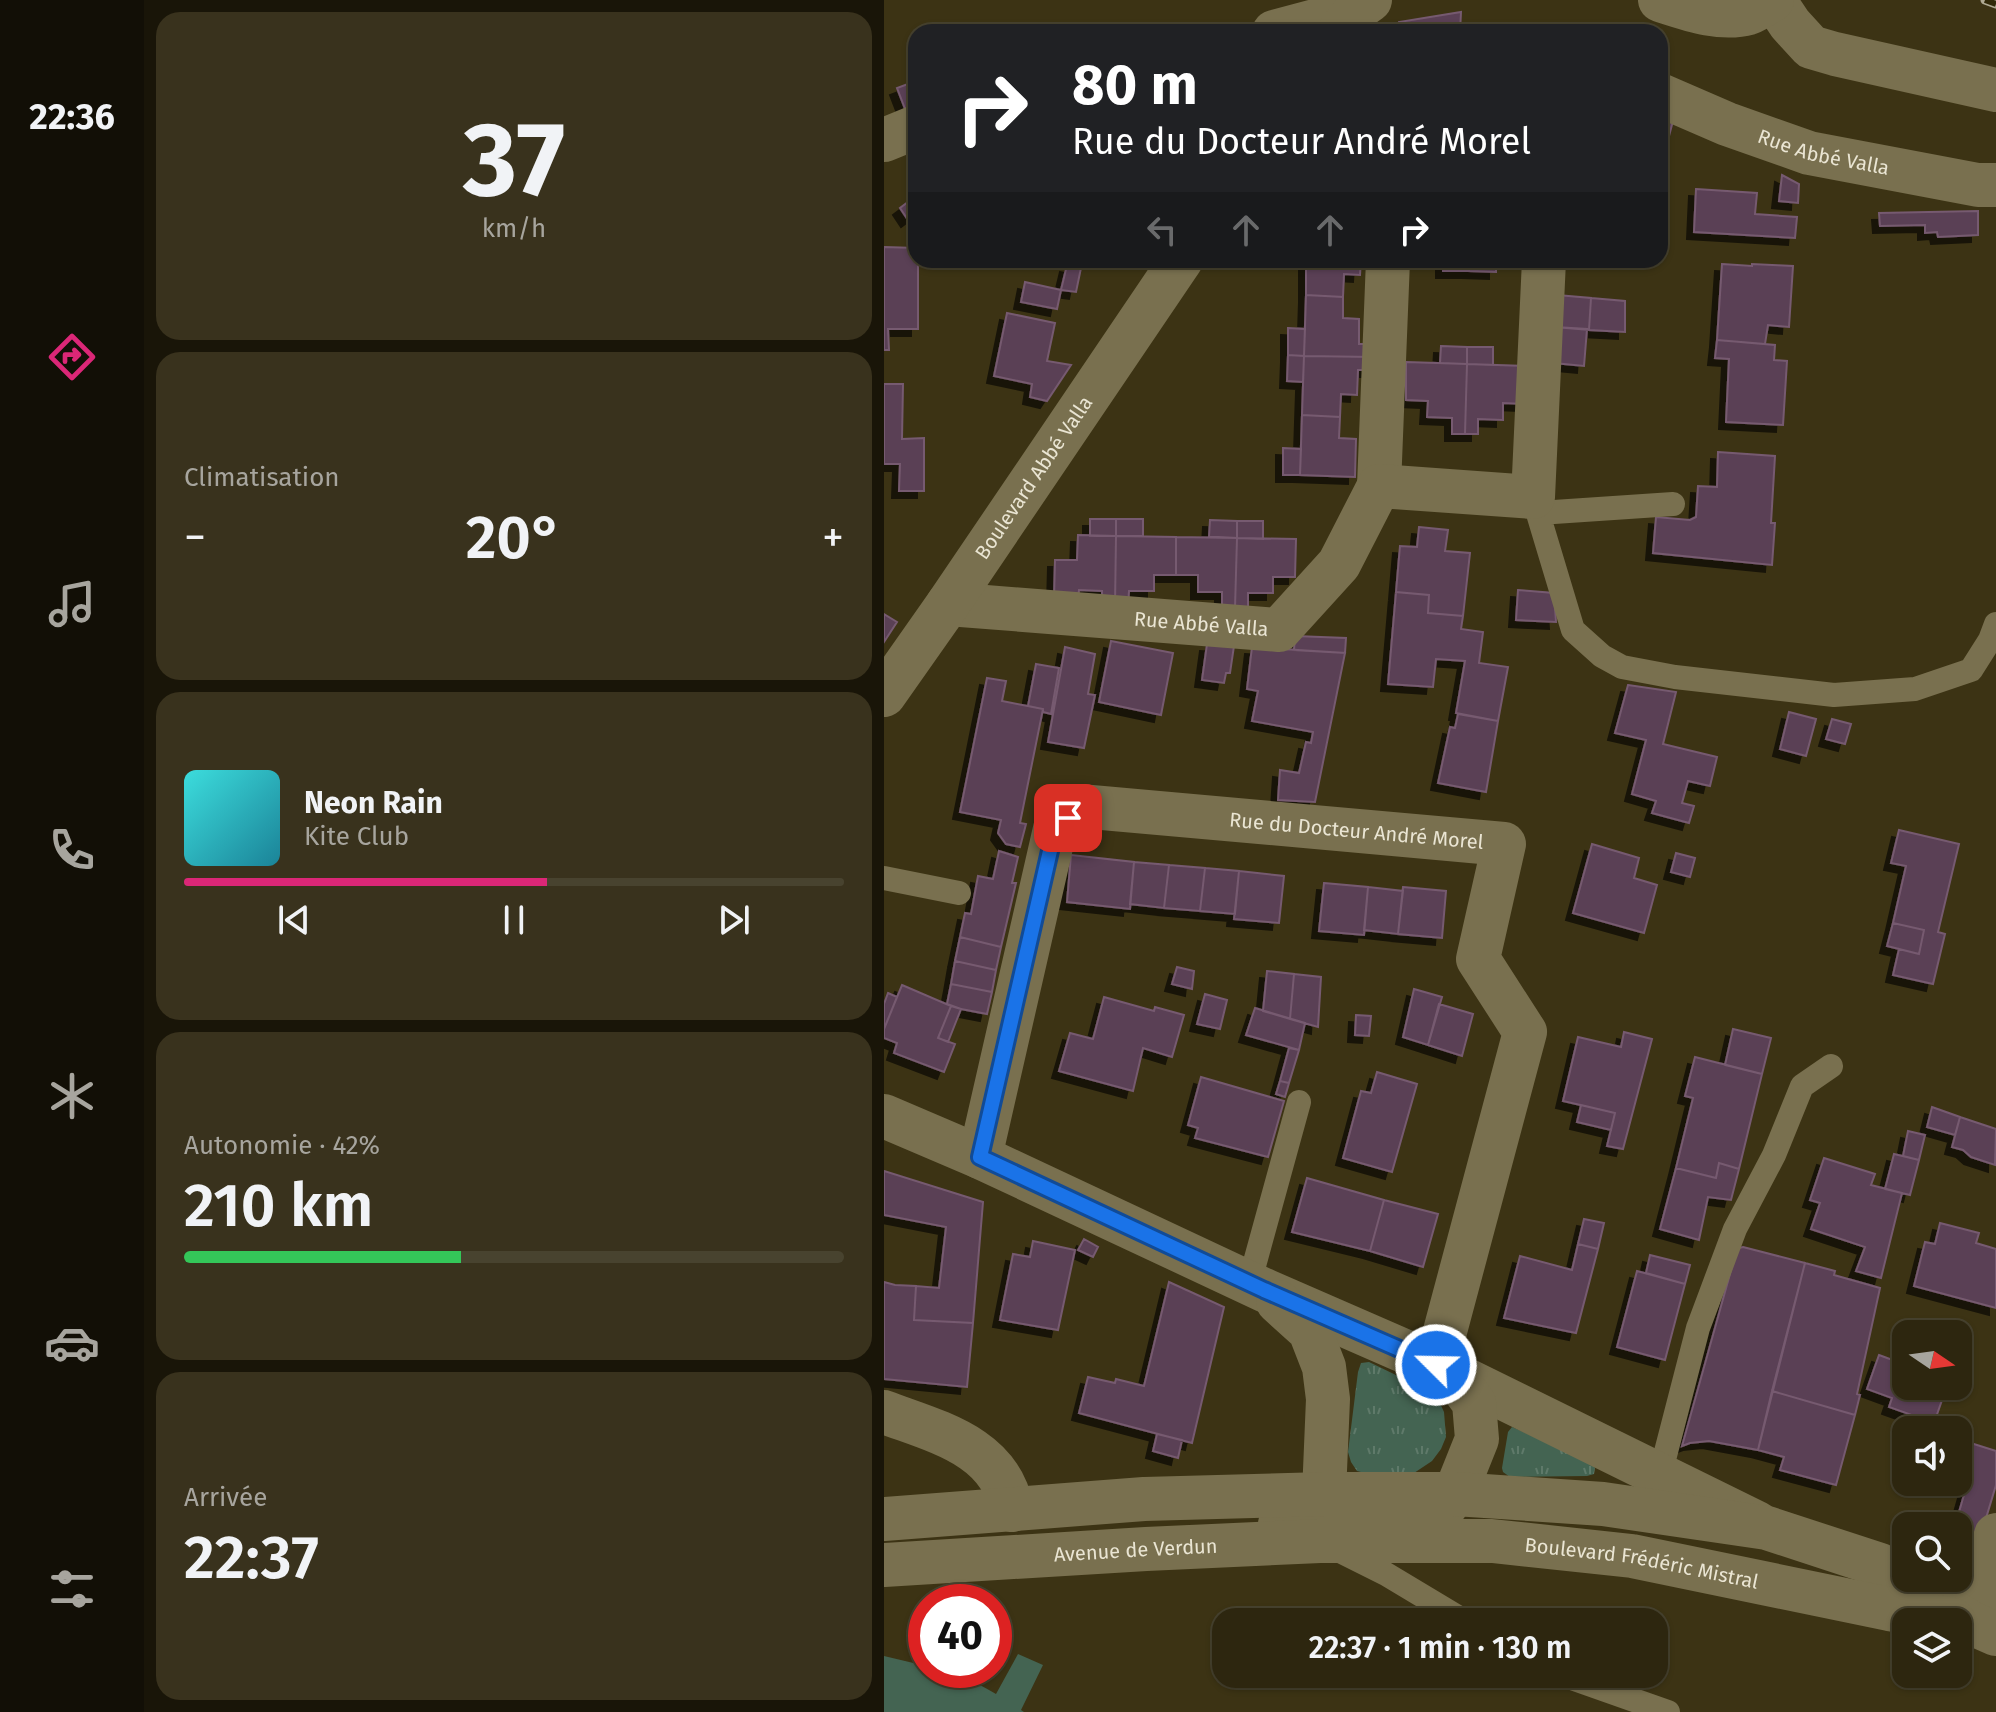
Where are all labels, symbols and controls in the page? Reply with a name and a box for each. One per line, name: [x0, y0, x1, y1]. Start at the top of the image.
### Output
text: 80 m: [1072, 52, 1198, 119]
icon: right: [940, 56, 1044, 160]
text: 22:36: [29, 95, 115, 139]
text: 37: [463, 98, 565, 223]
text: Rue du Docteur André Morel: [1072, 120, 1531, 164]
street label: Rue Abbé Valla: [1755, 124, 1891, 180]
icon: left: [1140, 208, 1184, 252]
icon: ahead: [1224, 208, 1268, 252]
icon: ahead: [1308, 208, 1352, 252]
icon: right: [1392, 208, 1436, 252]
text: km/h: [482, 213, 546, 244]
icon: directions: [44, 329, 100, 385]
street label: Boulevard Abbé Valla: [970, 391, 1097, 564]
text: Climatisation: [184, 462, 340, 493]
text: 20°: [466, 502, 562, 574]
text: −: [184, 511, 206, 564]
text: +: [822, 511, 844, 564]
icon: music: [44, 576, 100, 632]
street label: Rue Abbé Valla: [1133, 607, 1269, 641]
pin: [1034, 784, 1102, 852]
text: Neon Rain: [304, 785, 443, 821]
icon: arrive: [1046, 796, 1090, 840]
street label: Rue du Docteur André Morel: [1228, 807, 1485, 854]
text: Kite Club: [304, 821, 409, 852]
icon: phone: [44, 822, 100, 878]
icon: previous: [272, 898, 316, 942]
icon: pause: [492, 898, 536, 942]
icon: next: [712, 898, 756, 942]
icon: climate: [44, 1068, 100, 1124]
text: Autonomie · 42%: [184, 1130, 380, 1161]
text: 210 km: [184, 1170, 373, 1242]
icon: car: [44, 1315, 100, 1371]
north arrow: [1892, 1320, 1972, 1400]
map controls: [1892, 1320, 1972, 1688]
position arrow: [1394, 1323, 1478, 1407]
button: sound: [1892, 1416, 1972, 1496]
text: Arrivée: [184, 1482, 267, 1513]
button: search: [1892, 1512, 1972, 1592]
text: 22:37: [184, 1522, 319, 1594]
street label: Boulevard Frédéric Mistral: [1524, 1533, 1761, 1594]
street label: Avenue de Verdun: [1053, 1534, 1218, 1567]
icon: filters: [44, 1561, 100, 1617]
speed limit sign: 40: [908, 1584, 1012, 1688]
button: layers: [1892, 1608, 1972, 1688]
text: 22:37 · 1 min · 130 m: [1309, 1630, 1571, 1666]

